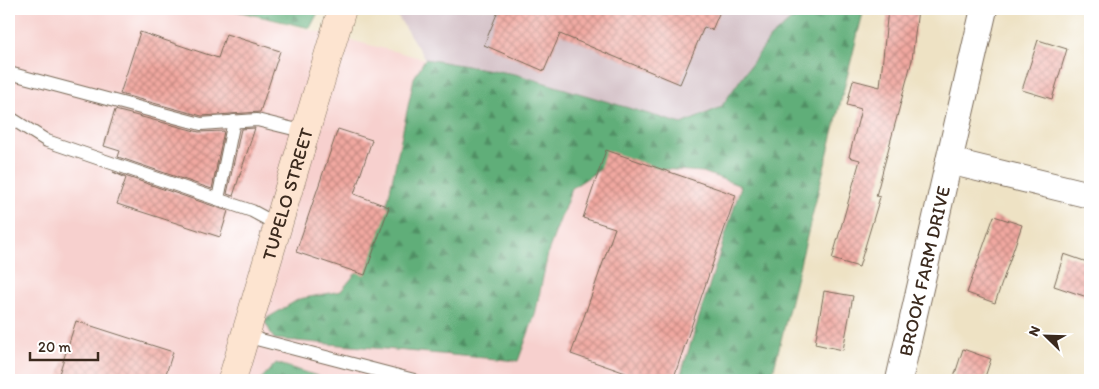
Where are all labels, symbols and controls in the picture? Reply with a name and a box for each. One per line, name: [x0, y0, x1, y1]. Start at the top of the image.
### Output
street label: TUPELO STREET: [257, 125, 318, 263]
street label: BROOK FARM DRIVE: [894, 183, 955, 358]
north arrow: [1022, 312, 1072, 362]
text: N: [1025, 323, 1044, 339]
scale bar: [30, 329, 98, 361]
text: 20 m: [38, 338, 72, 356]

